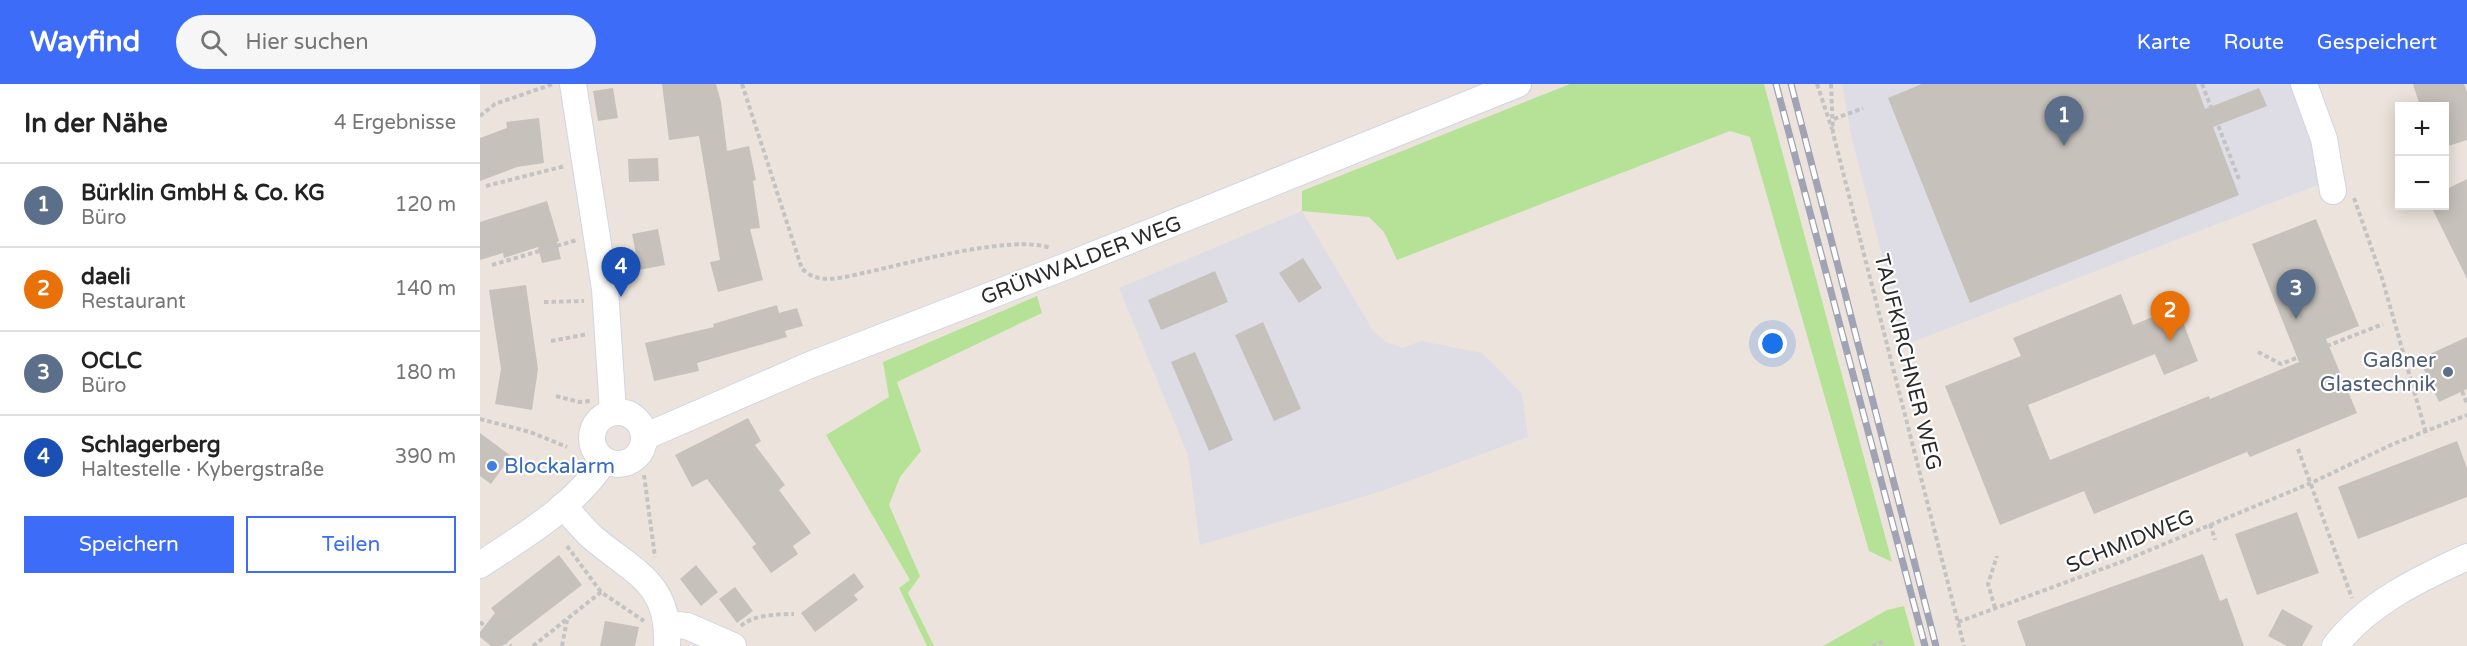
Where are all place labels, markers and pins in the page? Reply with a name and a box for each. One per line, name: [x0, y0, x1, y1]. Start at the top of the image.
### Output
pin: 1: [2044, 97, 2084, 146]
pin: 4: [602, 248, 640, 297]
pin: 3: [2276, 270, 2316, 319]
pin: 2: [2150, 292, 2190, 341]
place label: Gaßner Glastechnik: [2320, 348, 2436, 397]
marker: Gaßner Glastechnik: [2441, 365, 2455, 379]
place label: Blockalarm: [504, 454, 615, 479]
marker: Blockalarm: [485, 459, 499, 473]

